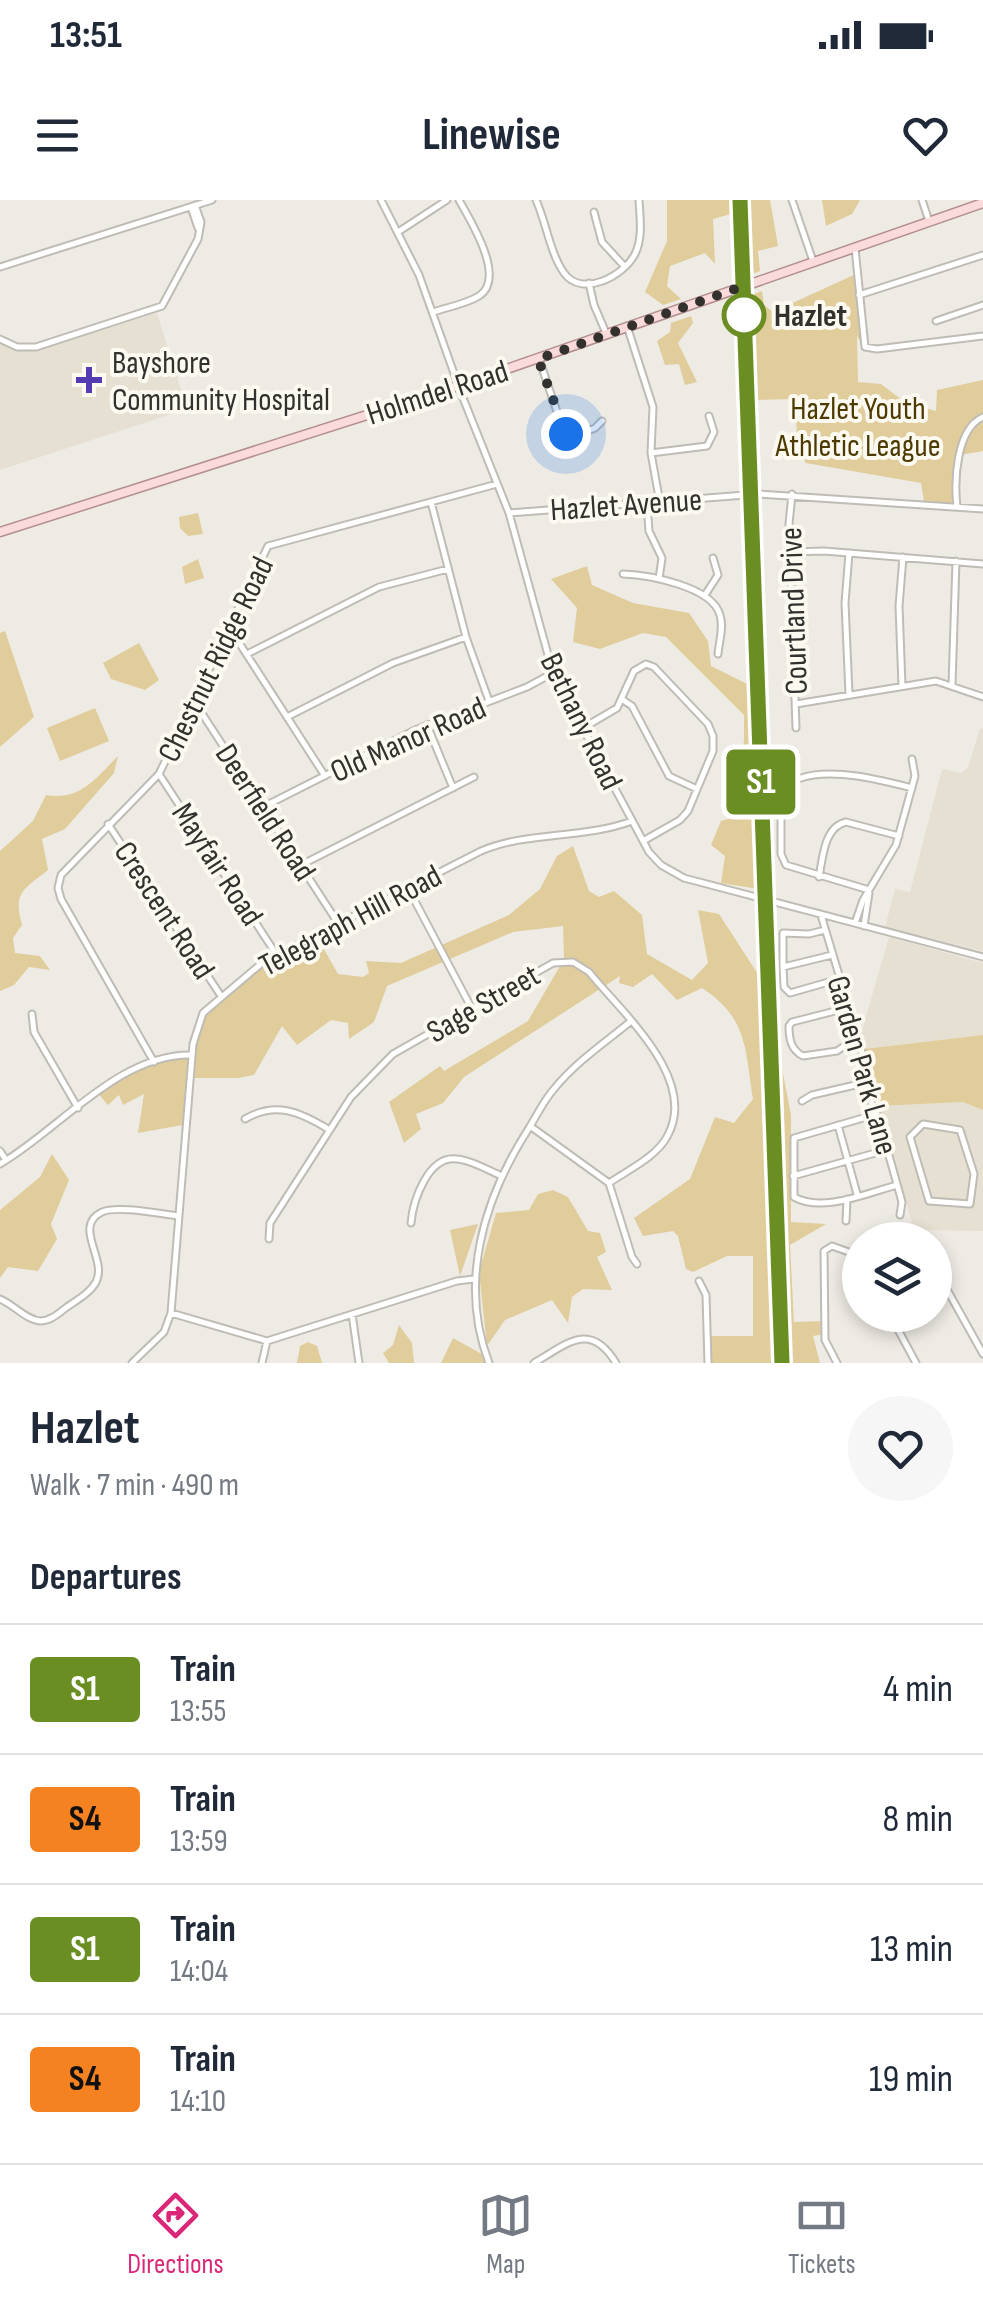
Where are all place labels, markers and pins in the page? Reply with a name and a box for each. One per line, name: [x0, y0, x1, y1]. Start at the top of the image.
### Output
marker: Hazlet: [723, 294, 765, 336]
place label: Hazlet: [774, 297, 847, 336]
place label: Bayshore Community Hospital: [112, 344, 330, 420]
marker: Bayshore Community Hospital: [76, 367, 102, 393]

